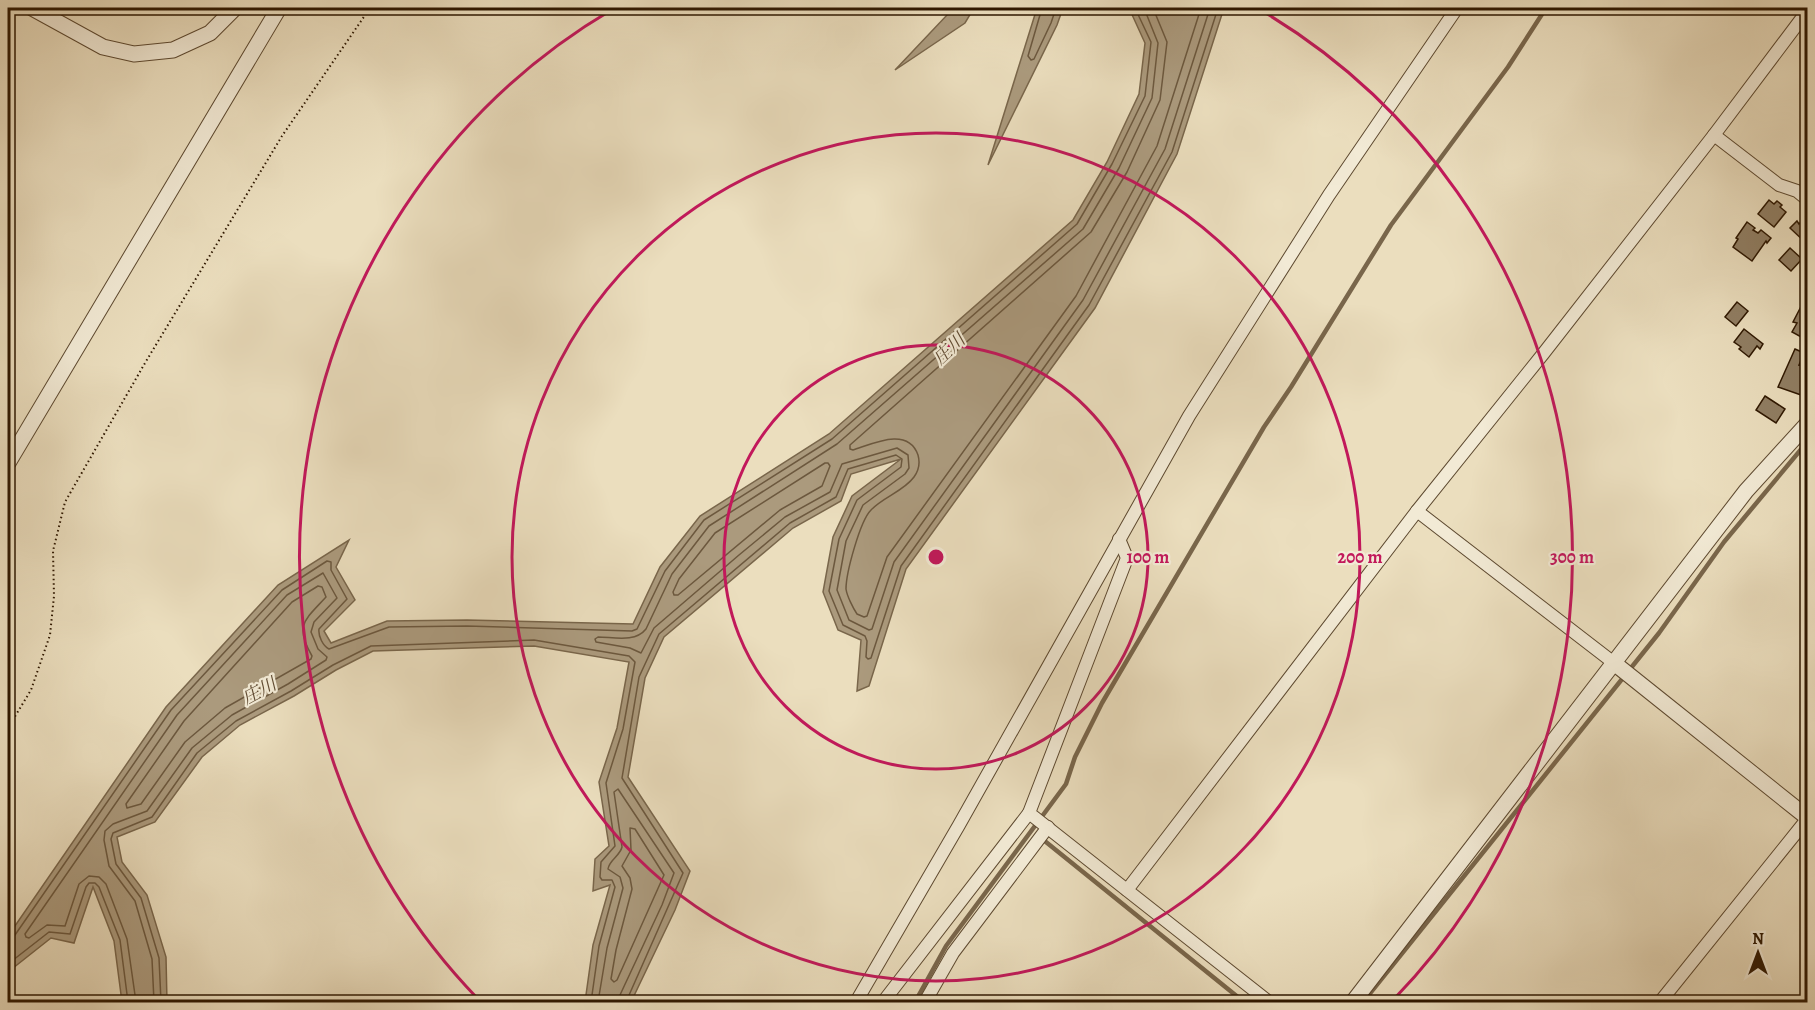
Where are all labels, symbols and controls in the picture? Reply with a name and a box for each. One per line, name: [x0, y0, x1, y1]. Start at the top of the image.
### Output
water label: 庄川: [928, 327, 972, 370]
text: 100 m: [1127, 545, 1169, 569]
text: 200 m: [1337, 545, 1383, 569]
text: 300 m: [1550, 545, 1594, 569]
centre of rings: [926, 547, 946, 567]
water label: 庄川: [237, 671, 282, 710]
north arrow: [1728, 923, 1788, 983]
text: N: [1752, 928, 1764, 950]

